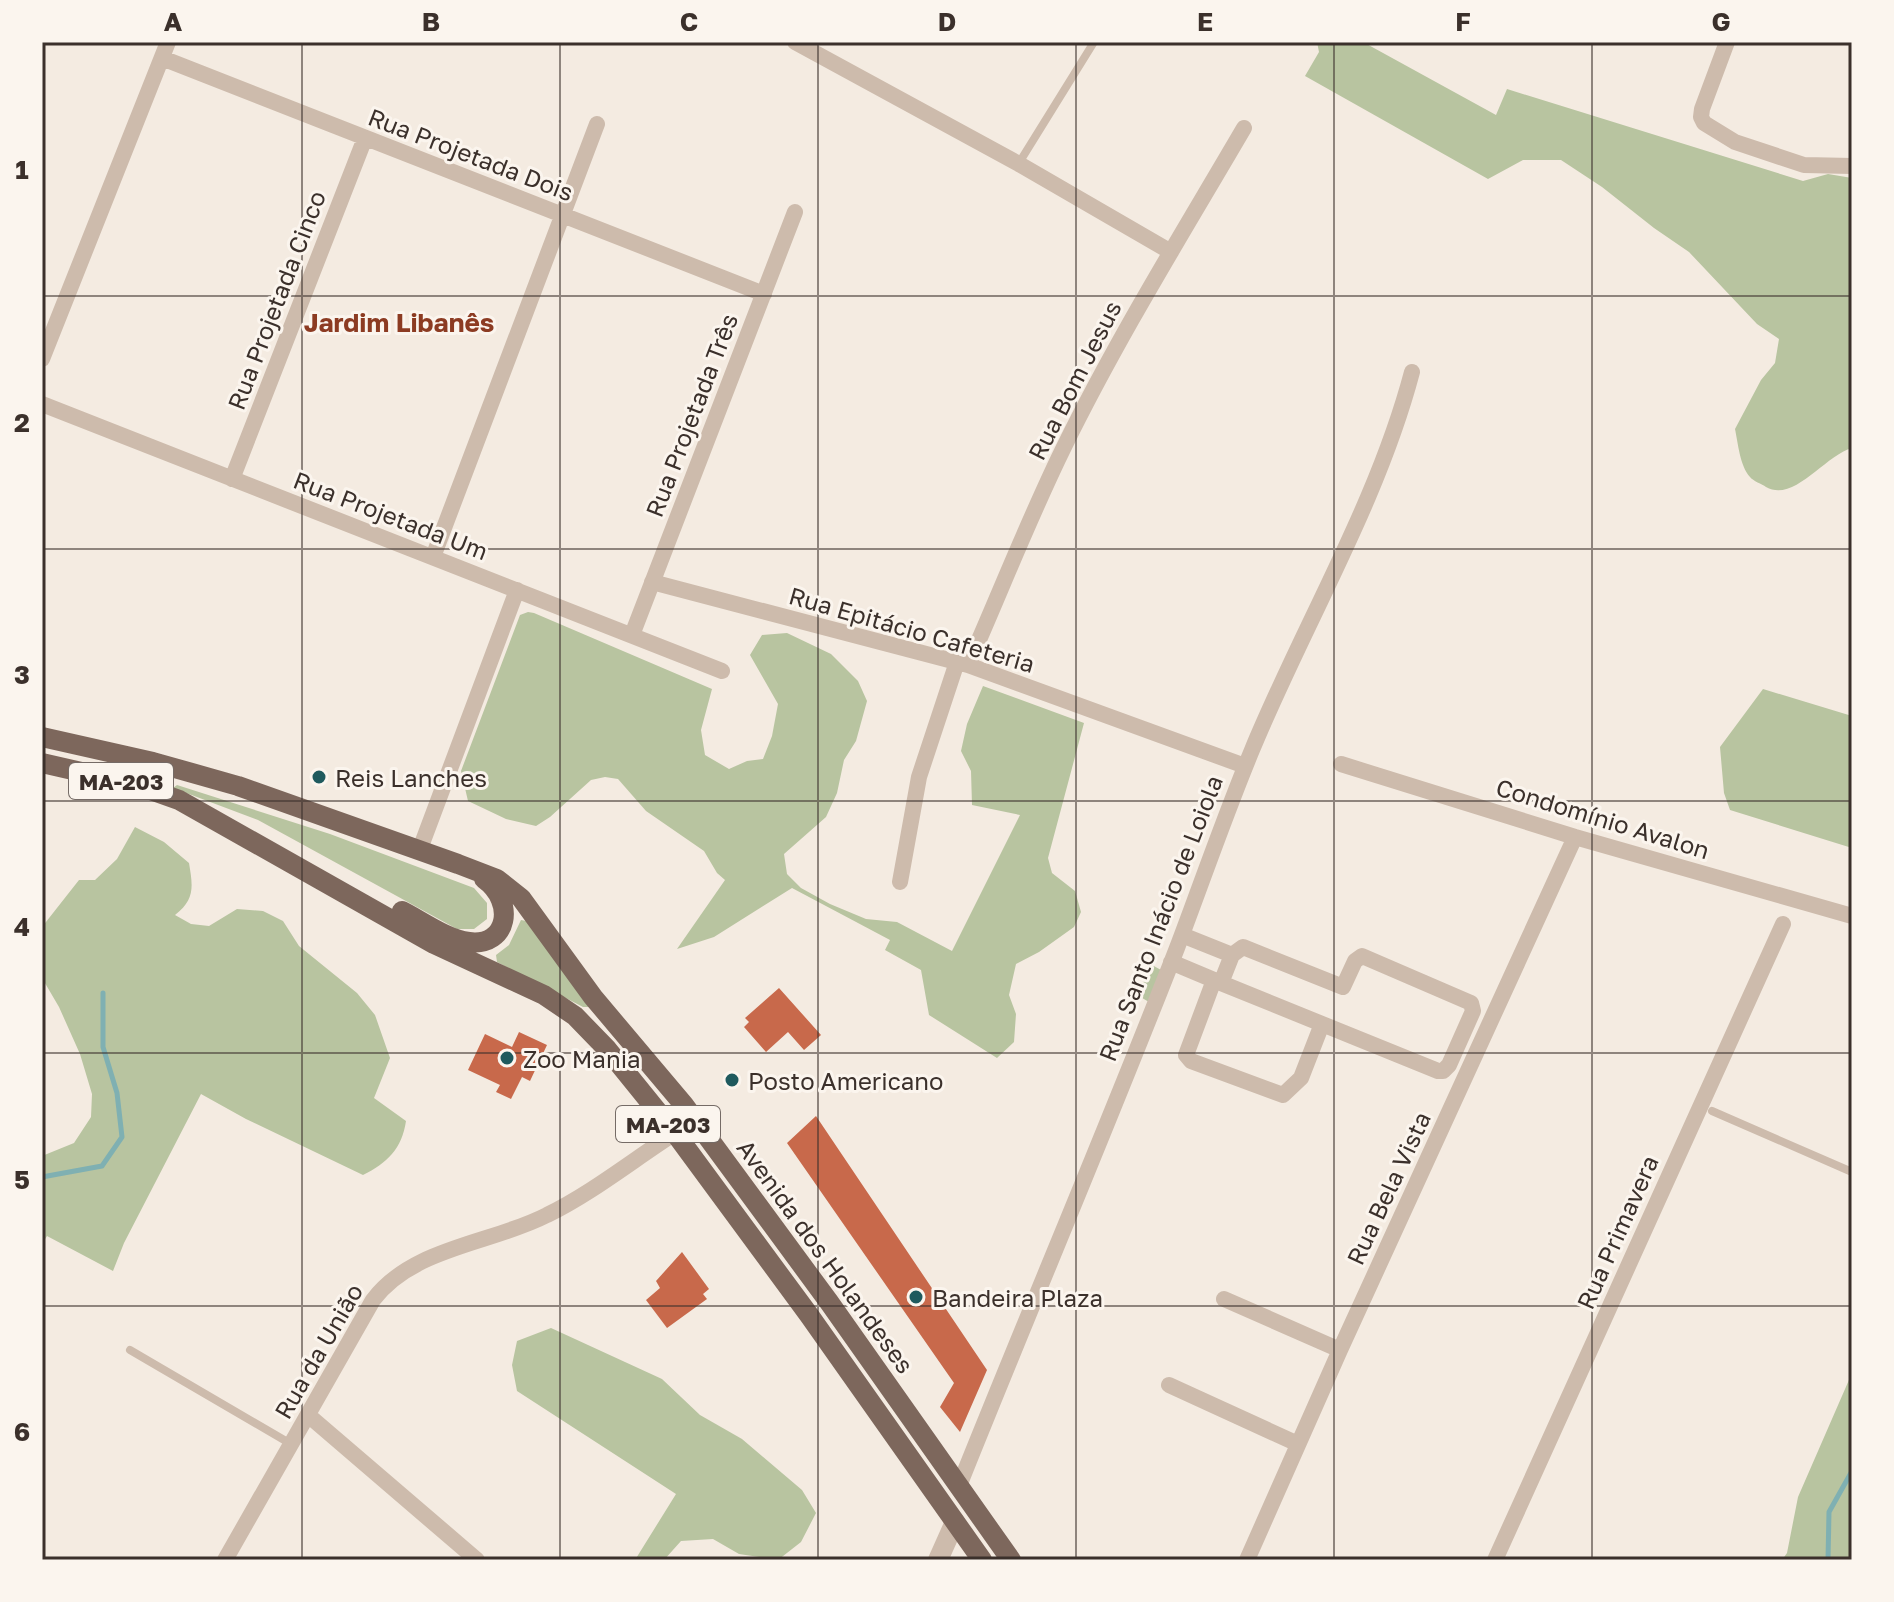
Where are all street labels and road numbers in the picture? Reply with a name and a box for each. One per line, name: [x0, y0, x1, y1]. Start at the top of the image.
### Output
street label: Rua Projetada Dois: [364, 102, 578, 206]
street label: Rua Projetada Cinco: [221, 187, 331, 413]
street label: Rua Bom Jesus: [1021, 296, 1127, 464]
street label: Rua Projetada Três: [639, 309, 743, 521]
street label: Rua Projetada Um: [290, 465, 492, 565]
street label: Rua Epitácio Cafeteria: [786, 580, 1038, 678]
road number: MA-203: [69, 763, 173, 799]
street label: Rua Santo Inácio de Loiola: [1092, 771, 1228, 1065]
street label: Condomínio Avalon: [1493, 772, 1713, 864]
road number: MA-203: [616, 1106, 720, 1142]
street label: Rua Bela Vista: [1340, 1107, 1436, 1269]
street label: Avenida dos Holandeses: [732, 1134, 920, 1378]
street label: Rua Primavera: [1570, 1151, 1664, 1313]
street label: Rua da União: [268, 1278, 368, 1424]

